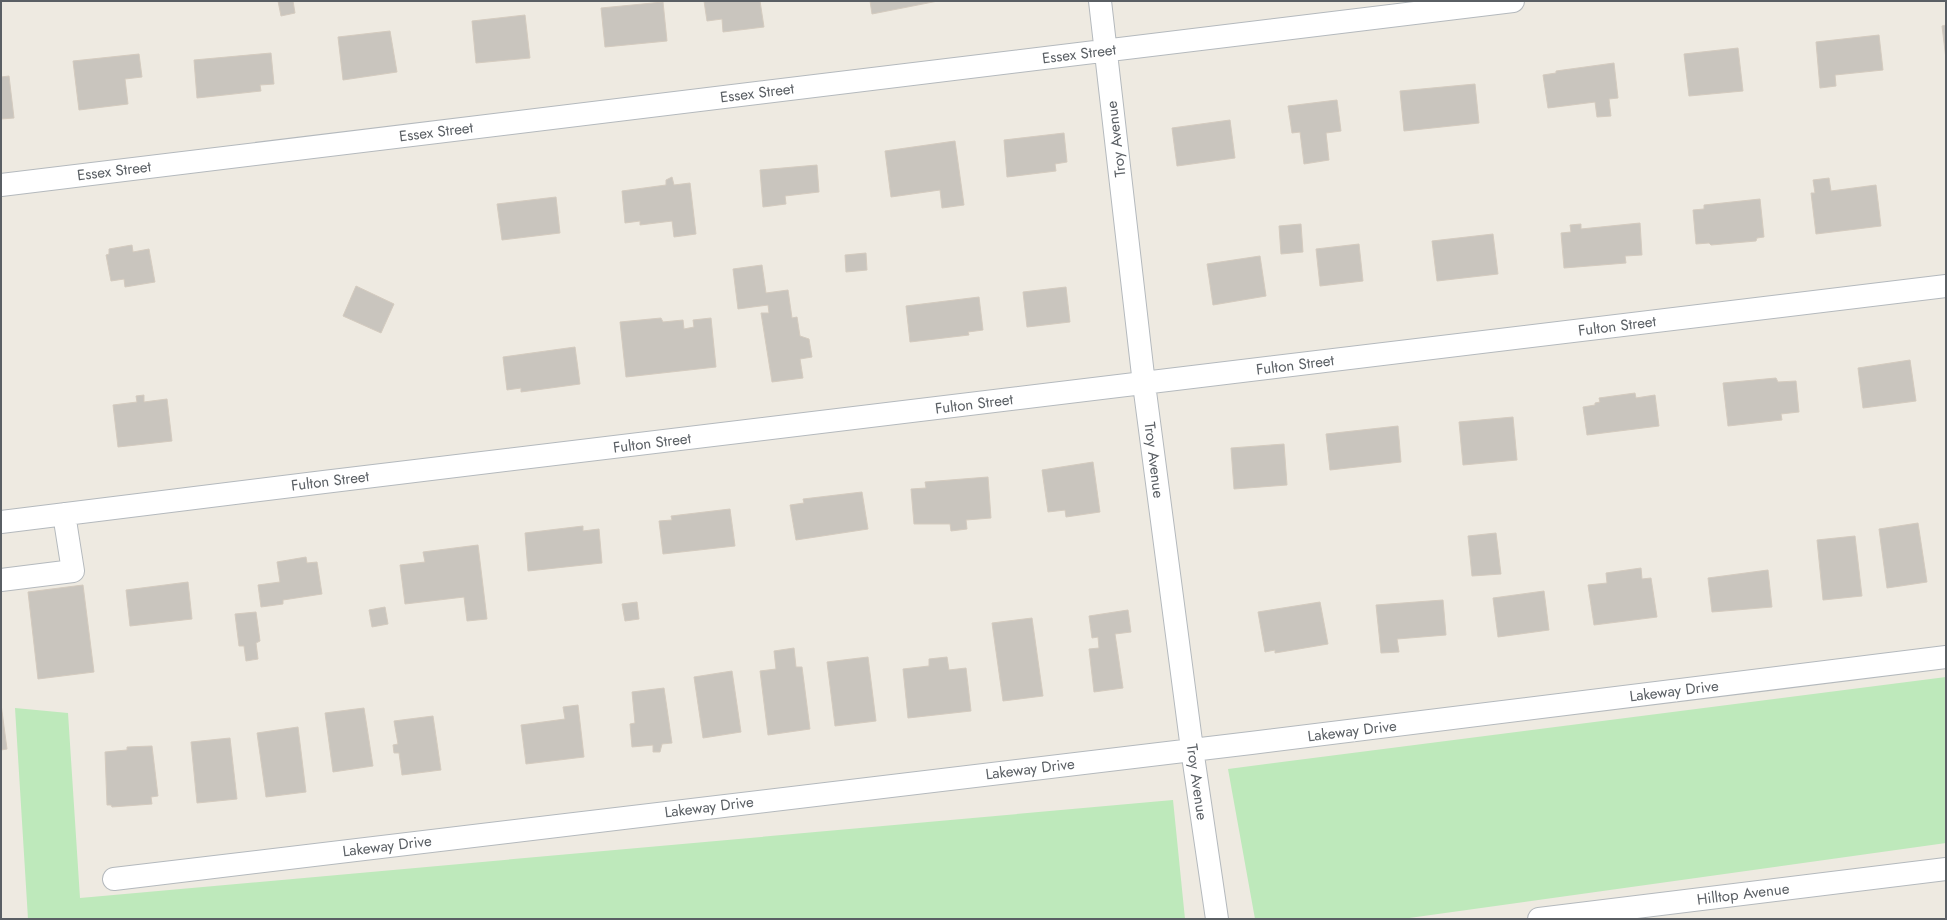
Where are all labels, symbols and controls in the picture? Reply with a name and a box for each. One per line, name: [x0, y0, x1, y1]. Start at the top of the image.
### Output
street label: Essex Street: [1041, 38, 1118, 69]
street label: Essex Street: [719, 77, 796, 108]
street label: Troy Avenue: [1100, 99, 1132, 178]
street label: Essex Street: [398, 116, 475, 147]
street label: Essex Street: [76, 155, 153, 186]
street label: Fulton Street: [1577, 310, 1658, 342]
street label: Fulton Street: [1255, 349, 1336, 381]
street label: Fulton Street: [934, 388, 1015, 420]
street label: Troy Avenue: [1138, 421, 1170, 500]
street label: Fulton Street: [612, 427, 693, 459]
street label: Fulton Street: [290, 465, 371, 497]
street label: Lakeway Drive: [1628, 675, 1720, 707]
street label: Lakeway Drive: [1306, 715, 1398, 747]
street label: Troy Avenue: [1181, 743, 1213, 822]
street label: Lakeway Drive: [984, 753, 1076, 785]
street label: Lakeway Drive: [663, 791, 755, 823]
street label: Lakeway Drive: [341, 830, 433, 862]
street label: Hilltop Avenue: [1695, 877, 1791, 911]

